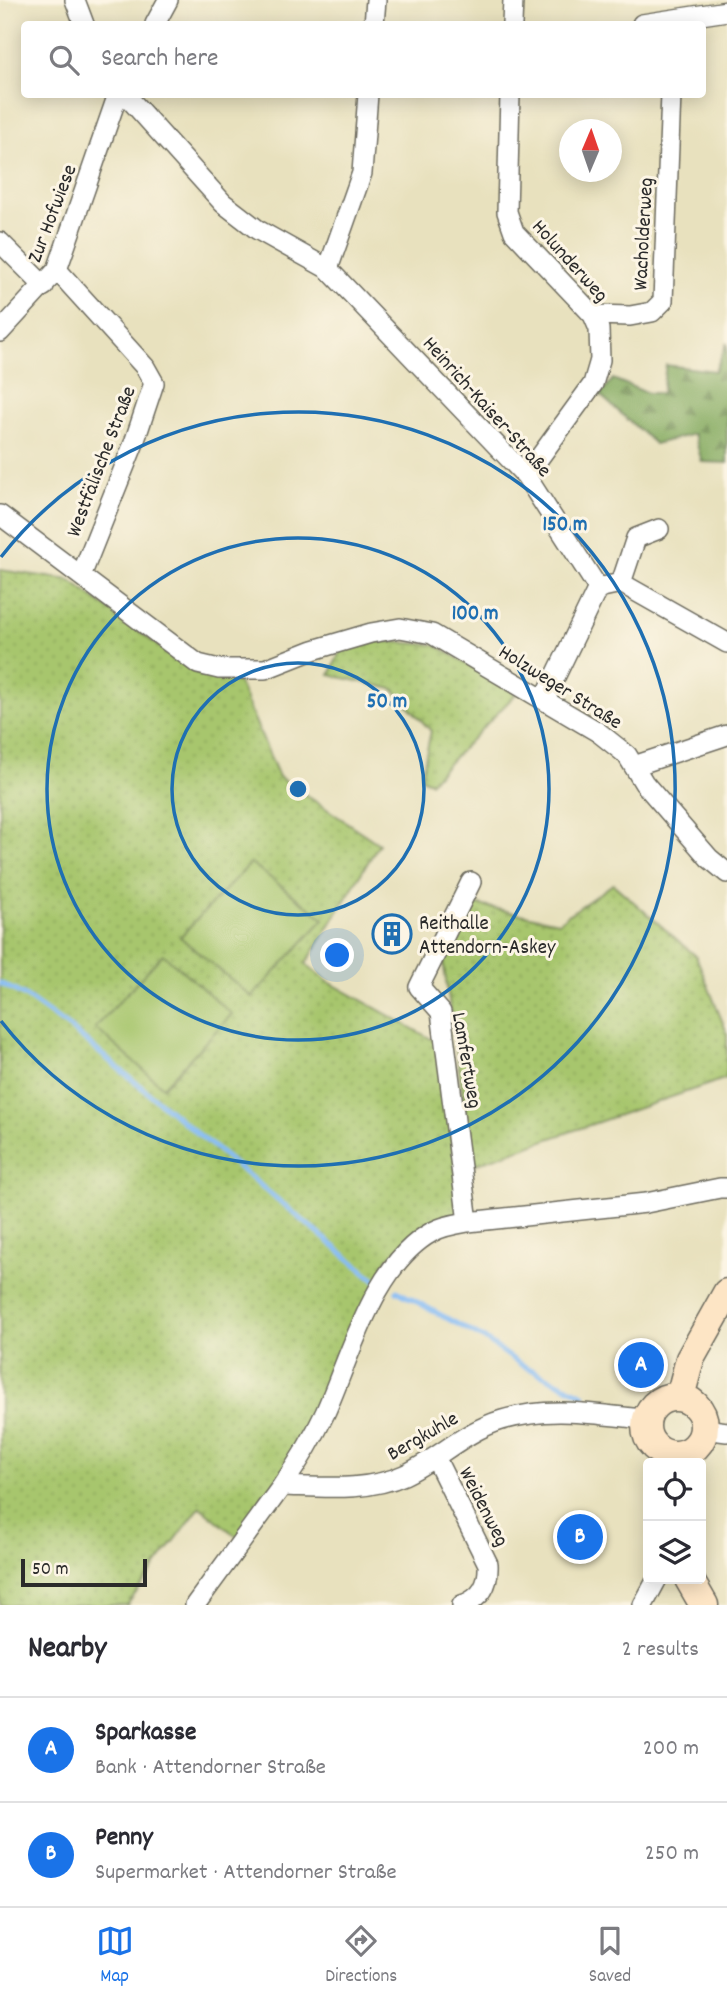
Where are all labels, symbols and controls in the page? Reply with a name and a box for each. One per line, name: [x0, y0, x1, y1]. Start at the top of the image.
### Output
search box: [21, 21, 706, 98]
icon: search: [45, 41, 83, 79]
text: Search here: [101, 41, 219, 78]
north arrow: [559, 119, 622, 182]
street label: Zur Hofwiese: [21, 161, 86, 268]
street label: Wacholderweg: [627, 177, 663, 291]
street label: Holunderweg: [523, 214, 614, 310]
street label: Heinrich-Kaiser-Straße: [414, 331, 557, 485]
street label: Westfälische Straße: [60, 382, 145, 542]
text: 150 m: [542, 511, 588, 541]
text: 100 m: [452, 600, 498, 630]
street label: Holzweger Straße: [492, 639, 627, 739]
text: 50 m: [367, 688, 407, 718]
centre of rings: [286, 777, 310, 801]
place label: Reithalle Attendorn-Askey: [419, 910, 556, 964]
building icon: Reithalle Attendorn-Askey: [371, 913, 413, 955]
your location: [320, 938, 354, 972]
street label: Lamfertweg: [442, 1010, 488, 1111]
pin: A: [618, 1339, 664, 1391]
street label: Bergkuhle: [382, 1405, 465, 1470]
map controls: [643, 1458, 706, 1584]
button: locate: [643, 1458, 706, 1521]
street label: Weidenweg: [449, 1462, 515, 1552]
pin: B: [557, 1511, 603, 1563]
button: layers: [643, 1521, 706, 1584]
scale bar: [21, 1556, 147, 1588]
text: 50 m: [32, 1557, 69, 1584]
text: Nearby: [28, 1629, 106, 1672]
text: 2 results: [622, 1634, 699, 1667]
text: Sparkasse: [95, 1715, 196, 1752]
text: A: [45, 1733, 57, 1766]
text: 200 m: [643, 1733, 699, 1766]
text: Bank · Attendorner Straße: [95, 1752, 326, 1785]
text: Penny: [95, 1820, 153, 1857]
text: B: [46, 1838, 56, 1871]
text: 250 m: [645, 1838, 699, 1871]
text: Supermarket · Attendorner Straße: [95, 1857, 397, 1890]
tab: Map: [96, 1922, 134, 1991]
tab: Directions: [325, 1922, 397, 1991]
tab: Saved: [589, 1922, 631, 1991]

